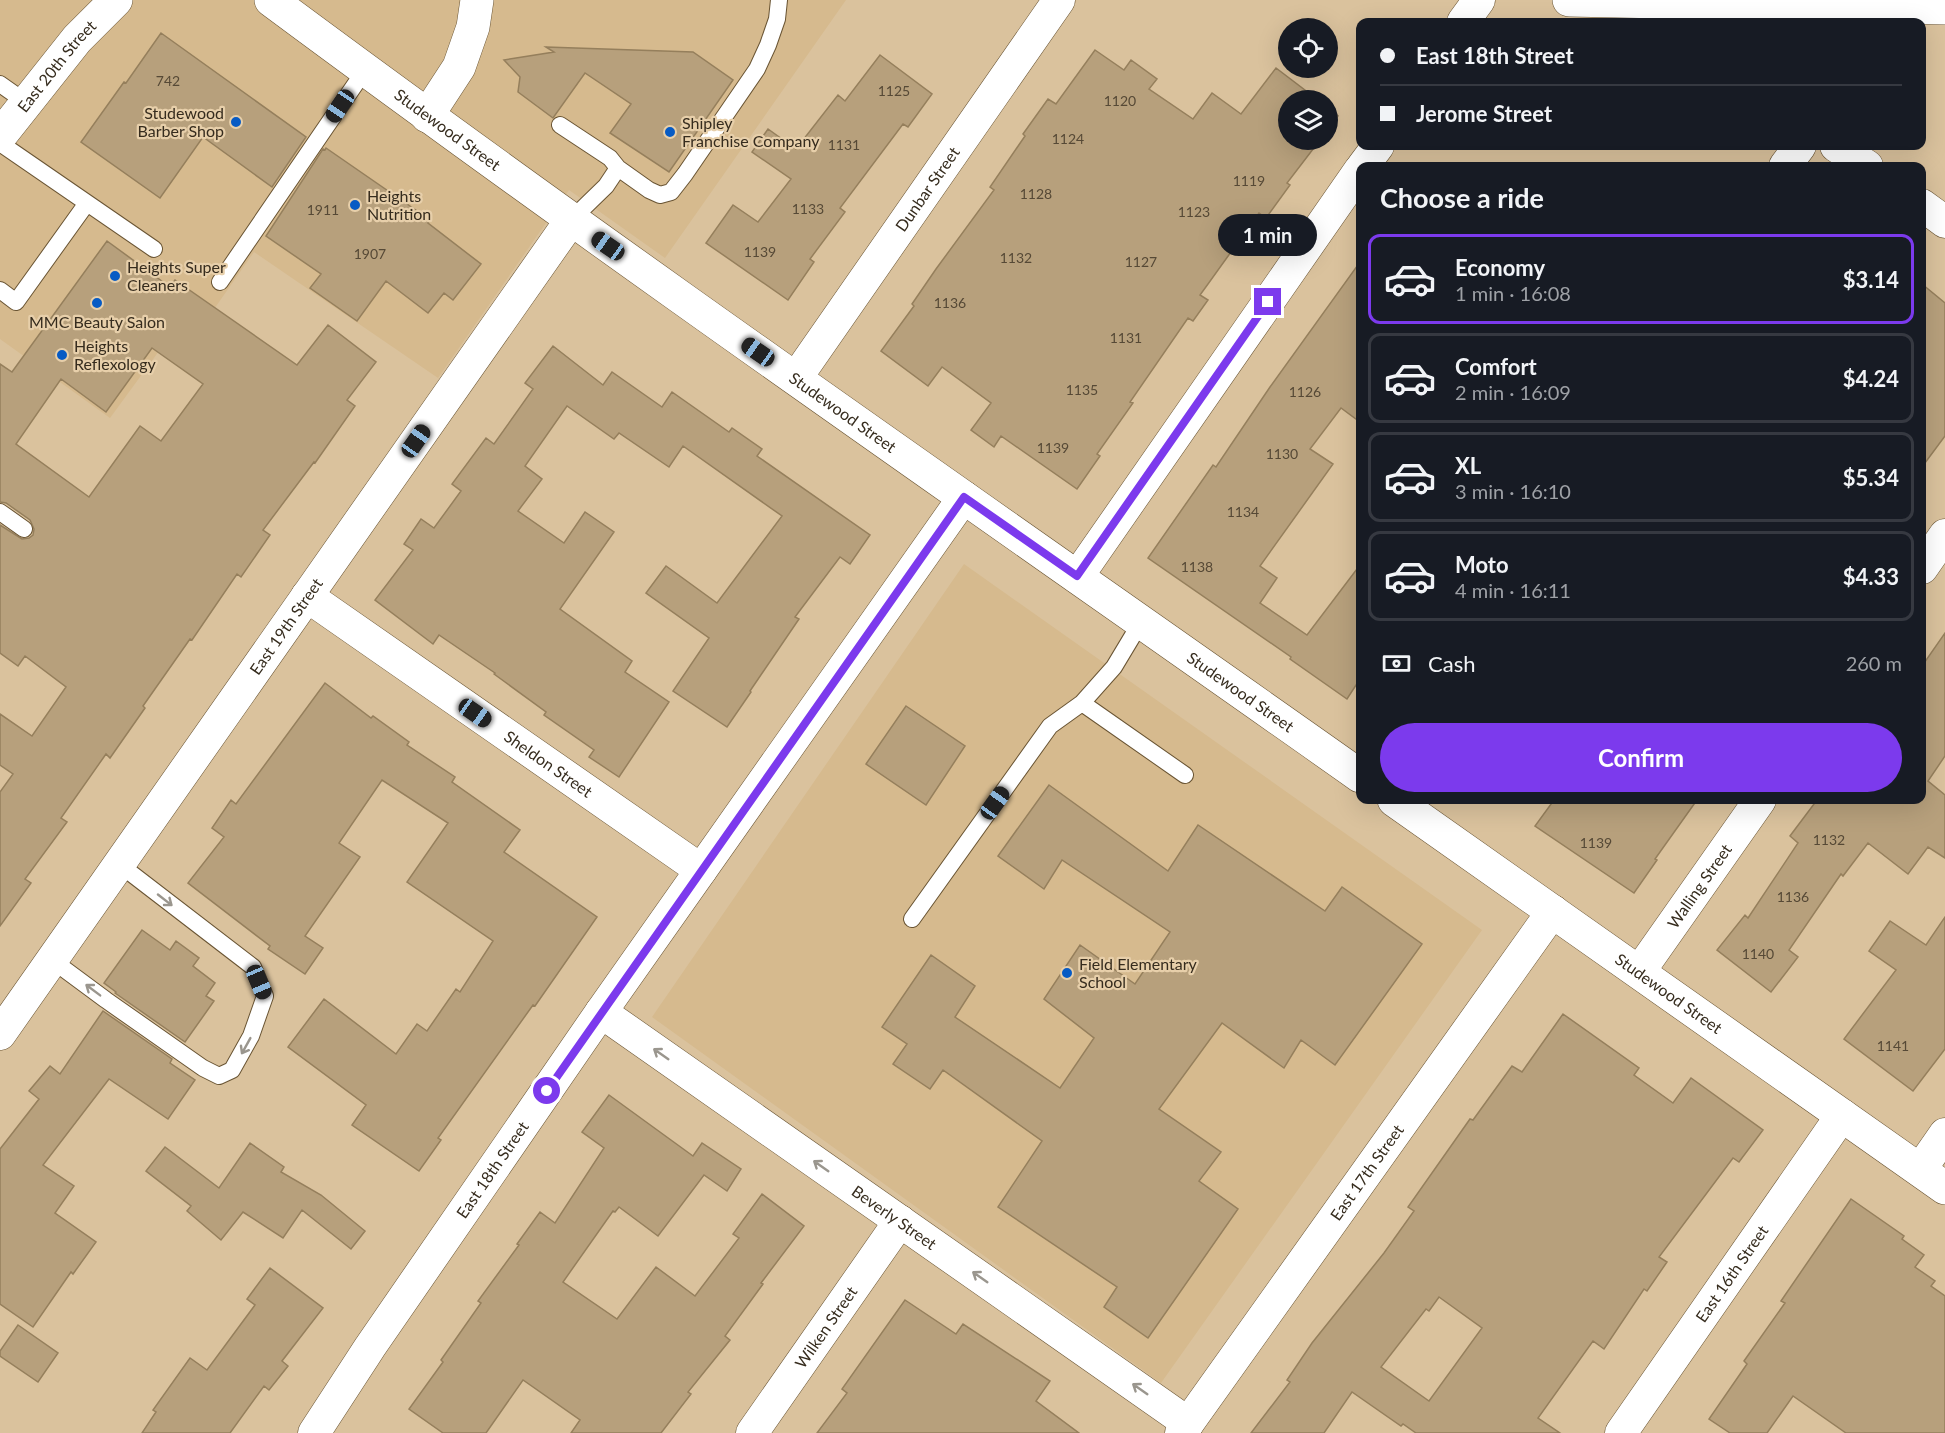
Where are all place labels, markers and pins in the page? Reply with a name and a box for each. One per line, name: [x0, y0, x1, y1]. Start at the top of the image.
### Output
place label: Studewood Barber Shop: [138, 103, 224, 140]
place label: Shipley Franchise Company: [682, 113, 820, 150]
marker: Studewood Barber Shop: [229, 115, 243, 129]
marker: Shipley Franchise Company: [663, 125, 677, 139]
place label: Heights Nutrition: [367, 186, 431, 223]
marker: Heights Nutrition: [348, 198, 362, 212]
place label: Heights Super Cleaners: [127, 257, 226, 294]
marker: Heights Super Cleaners: [108, 269, 122, 283]
marker: MMC Beauty Salon: [90, 296, 104, 310]
place label: MMC Beauty Salon: [29, 312, 165, 331]
place label: Heights Reflexology: [74, 336, 156, 373]
marker: Heights Reflexology: [55, 348, 69, 362]
place label: Field Elementary School: [1079, 954, 1197, 991]
marker: Field Elementary School: [1060, 966, 1074, 980]

